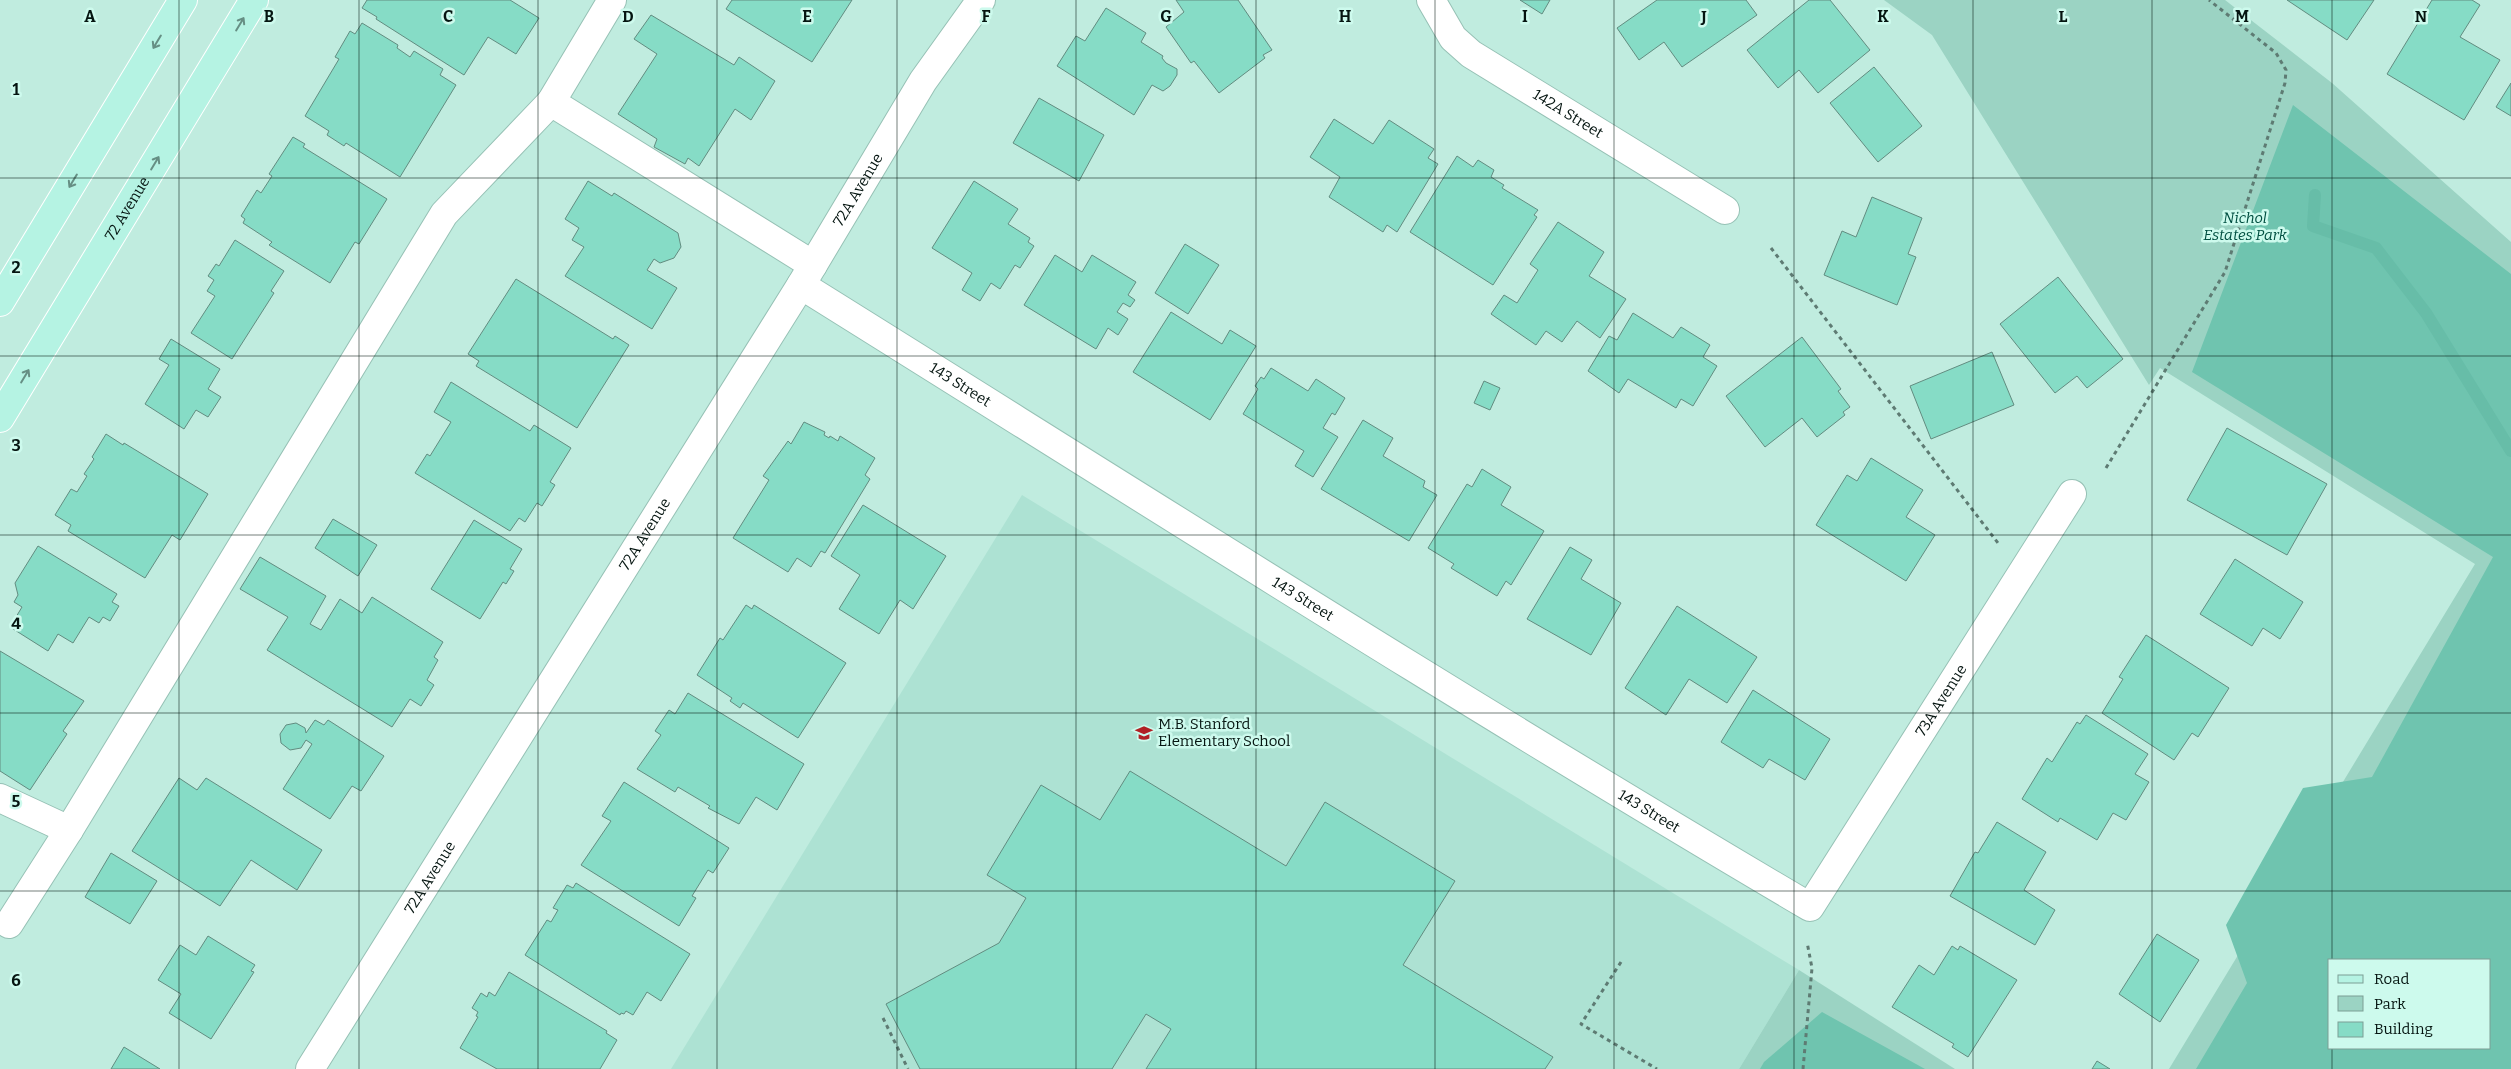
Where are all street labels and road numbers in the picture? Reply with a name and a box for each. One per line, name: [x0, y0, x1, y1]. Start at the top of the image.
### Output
street label: 142A Street: [1530, 85, 1607, 142]
street label: 72A Avenue: [829, 150, 887, 230]
street label: 72 Avenue: [101, 173, 153, 244]
street label: 143 Street: [926, 359, 995, 411]
street label: 72A Avenue: [616, 495, 674, 574]
street label: 143 Street: [1269, 573, 1337, 625]
street label: 73A Avenue: [1912, 661, 1971, 740]
street label: 143 Street: [1615, 786, 1684, 837]
street label: 72A Avenue: [401, 838, 459, 917]

